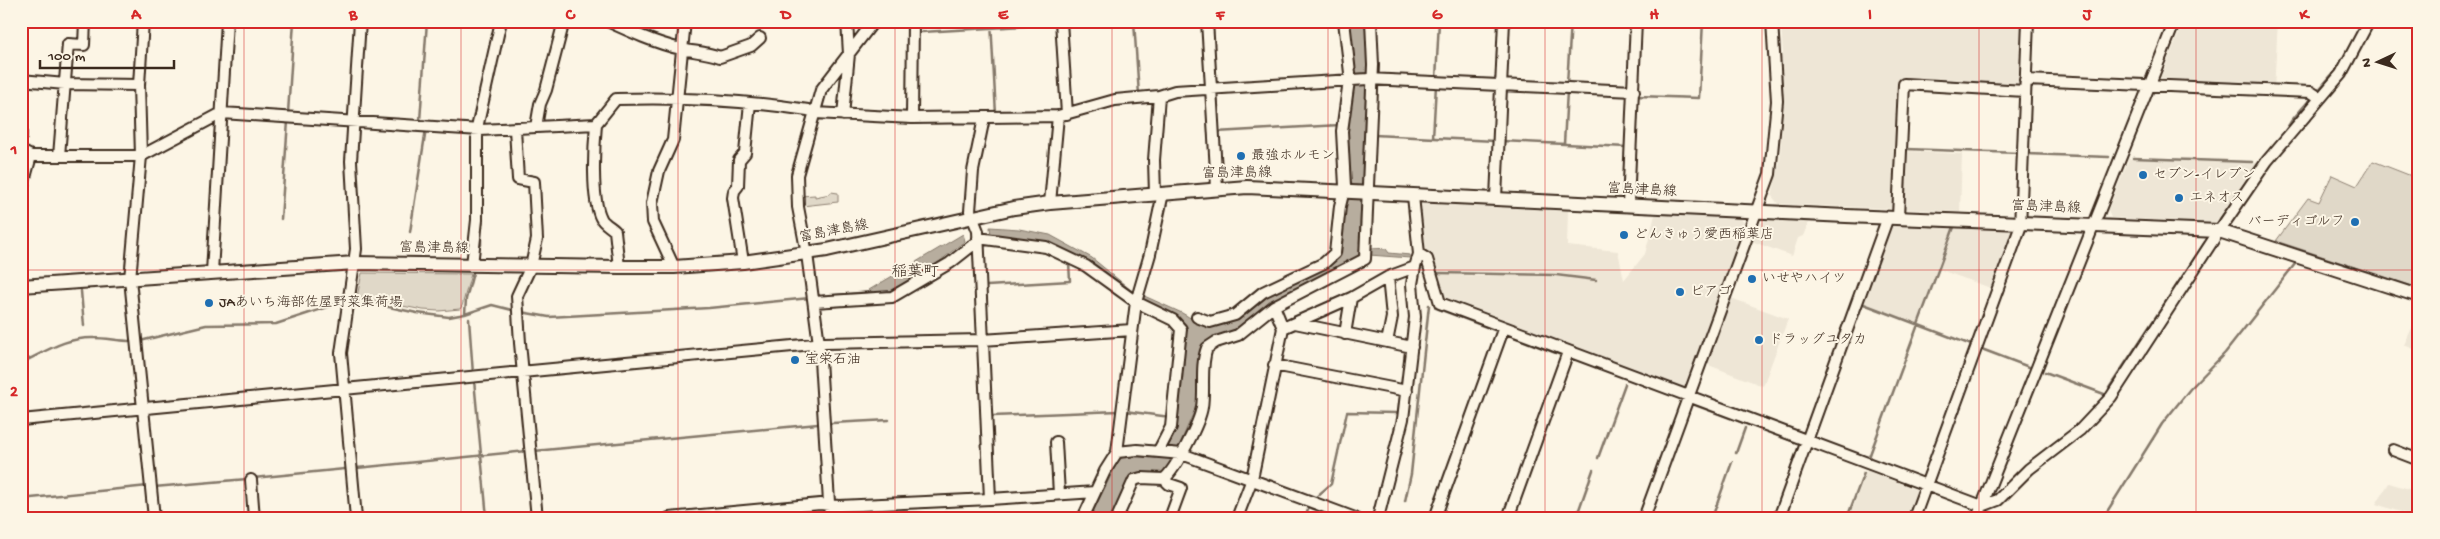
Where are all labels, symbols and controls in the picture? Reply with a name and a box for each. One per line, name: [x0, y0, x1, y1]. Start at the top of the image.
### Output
text: A: [130, 7, 142, 26]
text: B: [348, 7, 358, 26]
text: C: [565, 7, 576, 26]
text: D: [779, 7, 792, 26]
text: E: [998, 7, 1009, 26]
text: F: [1215, 7, 1226, 26]
text: G: [1432, 7, 1443, 26]
text: H: [1649, 7, 1659, 26]
text: I: [1868, 7, 1872, 26]
text: J: [2082, 7, 2093, 26]
text: K: [2299, 7, 2311, 26]
scale bar: [40, 38, 174, 70]
north arrow: [2352, 38, 2402, 88]
text: 100 m: [47, 48, 86, 66]
text: N: [2359, 58, 2376, 68]
text: 1: [10, 142, 17, 161]
place label: 最強ホルモン: [1251, 148, 1335, 165]
marker: 最強ホルモン: [1235, 150, 1247, 162]
street label: 富島津島線: [1202, 165, 1272, 183]
place label: セブン-イレブン: [2153, 167, 2255, 184]
marker: セブン-イレブン: [2137, 169, 2149, 181]
street label: 富島津島線: [1607, 181, 1677, 201]
place label: エネオス: [2189, 190, 2244, 207]
marker: エネオス: [2173, 192, 2185, 204]
street label: 富島津島線: [2011, 198, 2081, 218]
place label: バーディゴルフ: [2248, 214, 2345, 231]
marker: バーディゴルフ: [2349, 216, 2361, 228]
street label: 富島津島線: [798, 217, 870, 247]
place label: どんきゅう愛西稲葉店: [1634, 227, 1774, 244]
marker: どんきゅう愛西稲葉店: [1618, 229, 1630, 241]
street label: 富島津島線: [399, 240, 469, 258]
district label: 稲葉町: [891, 263, 939, 283]
place label: いせやハイツ: [1762, 271, 1846, 288]
marker: いせやハイツ: [1746, 273, 1758, 285]
place label: ピアゴ: [1690, 284, 1732, 301]
marker: ピアゴ: [1674, 286, 1686, 298]
place label: JAあいち海部佐屋野菜集荷場: [219, 295, 403, 312]
marker: JAあいち海部佐屋野菜集荷場: [203, 297, 215, 309]
place label: ドラッグユタカ: [1769, 332, 1867, 349]
marker: ドラッグユタカ: [1753, 334, 1765, 346]
place label: 宝栄石油: [805, 352, 861, 369]
marker: 宝栄石油: [789, 354, 801, 366]
text: 2: [10, 384, 18, 403]

